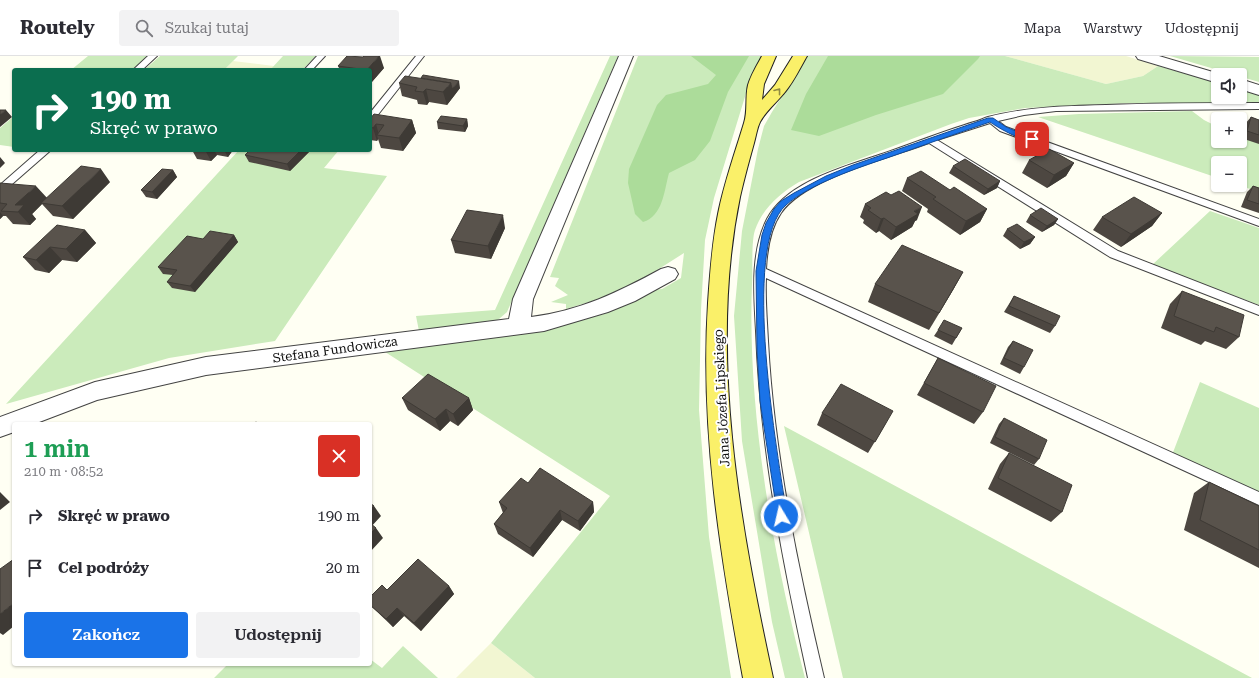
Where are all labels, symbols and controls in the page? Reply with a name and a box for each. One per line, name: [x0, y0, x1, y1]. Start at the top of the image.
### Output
search box: [119, 10, 399, 46]
text: Routely: [20, 16, 95, 39]
icon: search: [133, 17, 155, 39]
text: Szukaj tutaj: [165, 19, 249, 37]
text: Mapa: [1024, 20, 1061, 36]
text: Warstwy: [1083, 20, 1142, 36]
text: Udostępnij: [1164, 20, 1239, 36]
map controls: [1211, 68, 1247, 192]
button: sound: [1211, 68, 1247, 104]
text: 190 m: [90, 83, 171, 116]
icon: right: [24, 84, 76, 136]
one-way arrow: [773, 88, 780, 95]
button: +: [1211, 112, 1247, 148]
text: Skręć w prawo: [90, 117, 218, 138]
pin: [1015, 122, 1049, 156]
icon: arrive: [1021, 128, 1043, 150]
button: −: [1211, 156, 1247, 192]
street label: Jana Józefa Lipskiego: [710, 329, 733, 467]
street label: Stefana Fundowicza: [272, 333, 399, 366]
text: 1 min: [24, 435, 90, 463]
button: close: [318, 435, 360, 477]
text: 210 m · 08:52: [24, 464, 103, 479]
position arrow: [760, 495, 802, 537]
icon: right: [24, 505, 46, 527]
text: Skręć w prawo: [58, 507, 170, 525]
text: 190 m: [317, 507, 360, 525]
icon: arrive: [24, 557, 46, 579]
text: Cel podróży: [58, 559, 149, 577]
text: 20 m: [326, 559, 360, 577]
button: Zakończ: [24, 612, 188, 658]
button: Udostępnij: [196, 612, 360, 658]

